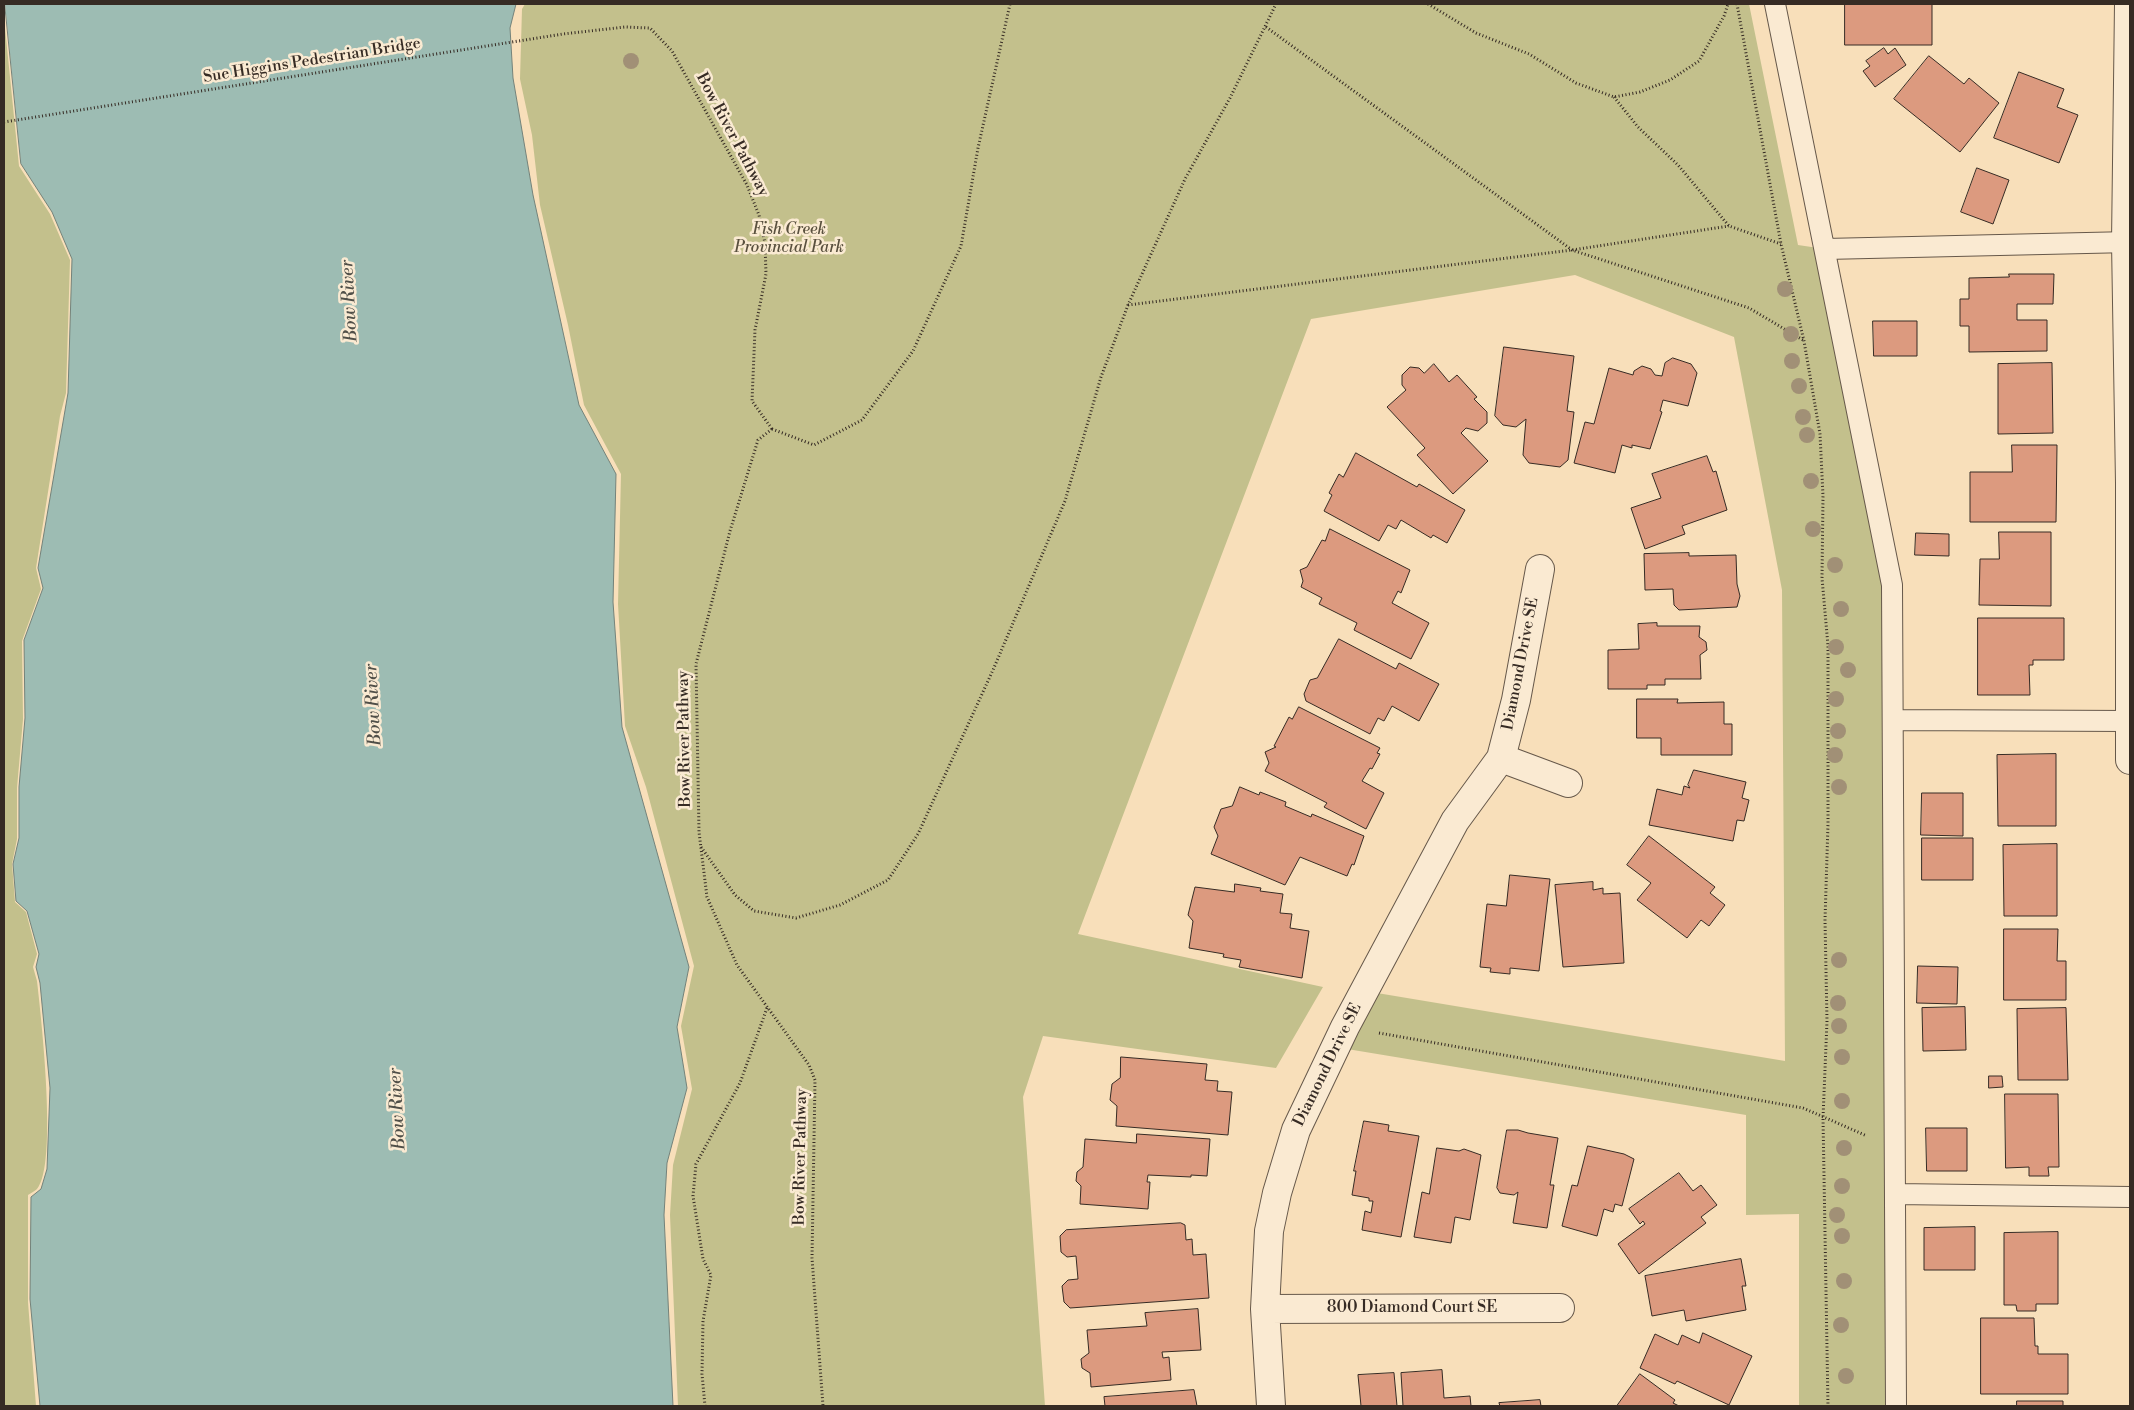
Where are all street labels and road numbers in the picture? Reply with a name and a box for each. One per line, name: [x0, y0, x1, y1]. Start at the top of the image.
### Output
street label: Sue Higgins Pedestrian Bridge: [202, 34, 422, 88]
street label: Bow River Pathway: [691, 70, 773, 200]
street label: Diamond Drive SE: [1499, 596, 1543, 732]
street label: Bow River Pathway: [674, 670, 696, 808]
street label: Diamond Drive SE: [1290, 1000, 1366, 1130]
street label: Bow River Pathway: [790, 1088, 812, 1226]
street label: 800 Diamond Court SE: [1327, 1298, 1497, 1318]

